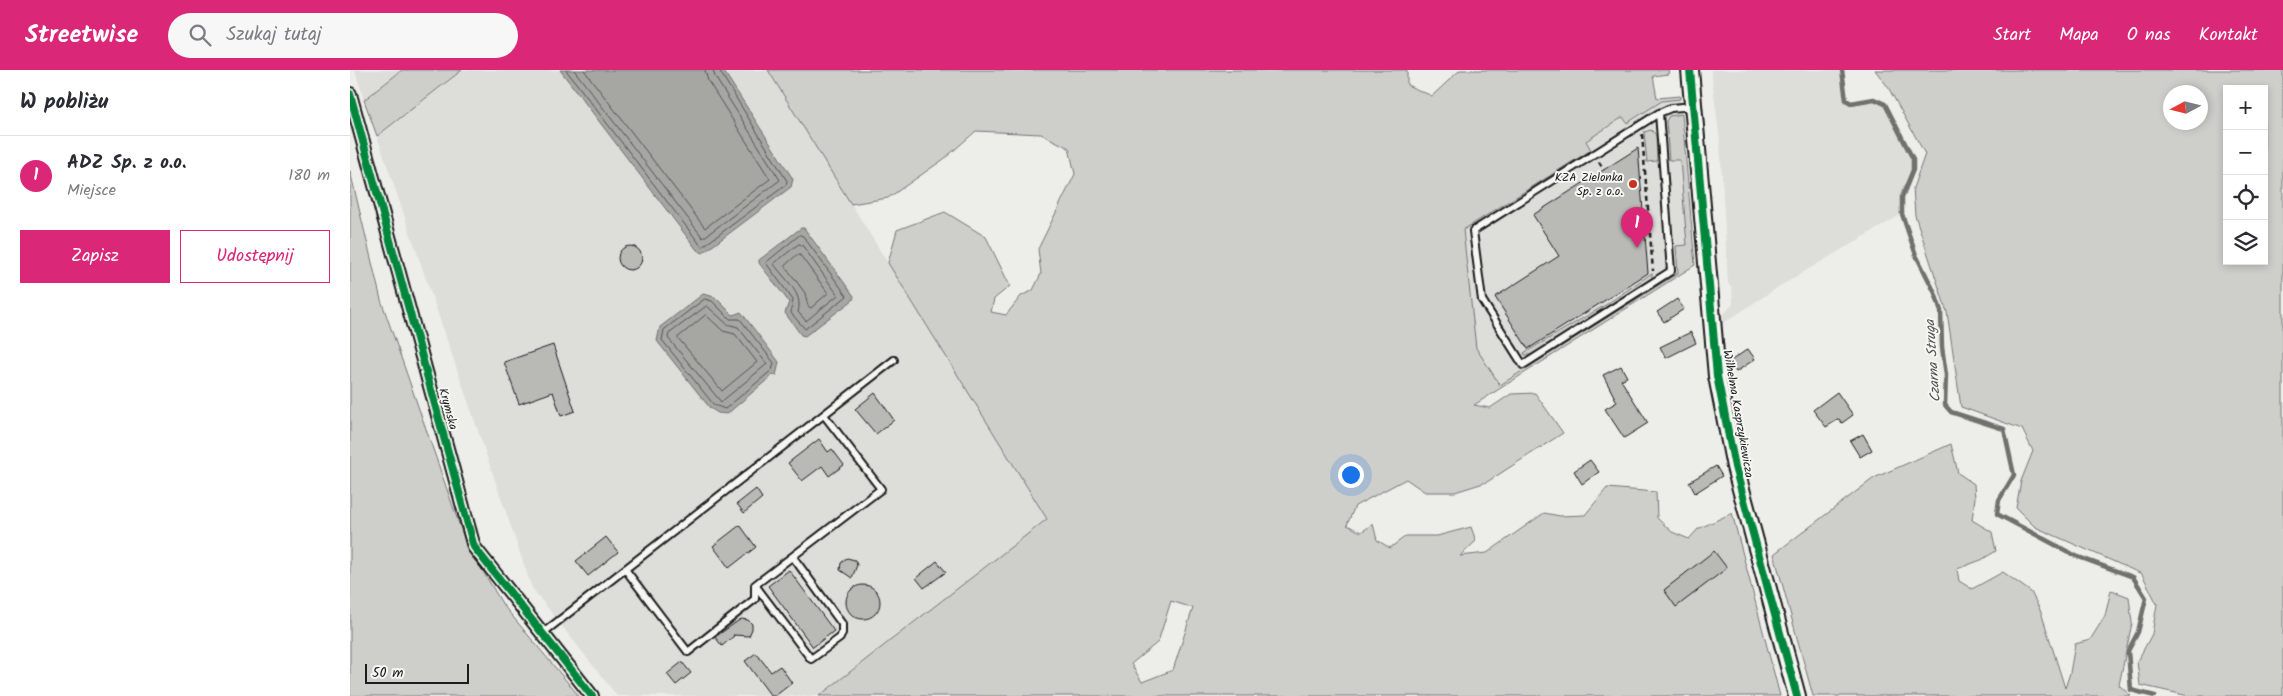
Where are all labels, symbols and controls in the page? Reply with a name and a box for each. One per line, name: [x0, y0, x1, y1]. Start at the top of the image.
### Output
search box: [168, 13, 518, 58]
text: Streetwise: [25, 16, 138, 55]
text: Szukaj tutaj: [226, 20, 322, 50]
icon: search: [186, 21, 214, 49]
text: Start: [1993, 21, 2031, 50]
text: Mapa: [2059, 21, 2099, 50]
text: O nas: [2127, 21, 2171, 50]
text: Kontakt: [2199, 21, 2258, 50]
north arrow: [2163, 85, 2208, 130]
map controls: [2223, 85, 2268, 265]
button: +: [2223, 85, 2268, 130]
text: W pobliżu: [20, 86, 108, 119]
button: −: [2223, 130, 2268, 175]
text: ADZ Sp. z o.o.: [67, 148, 187, 178]
text: 1: [34, 163, 38, 188]
text: 180 m: [288, 163, 330, 188]
place label: KZA Zielonka Sp. z o.o.: [1555, 168, 1623, 201]
button: locate: [2223, 175, 2268, 220]
text: Miejsce: [67, 178, 116, 203]
marker: KZA Zielonka Sp. z o.o.: [1627, 178, 1639, 190]
pin: 1: [1621, 207, 1653, 248]
button: layers: [2223, 220, 2268, 265]
button: Zapisz: [20, 230, 170, 283]
button: Udostępnij: [180, 230, 330, 283]
water label: Czarna Struga: [1919, 317, 1947, 403]
street label: Wilhelma Kasprzykiewicza: [1717, 349, 1759, 480]
street label: Krymska: [433, 386, 463, 432]
your location: [1338, 462, 1364, 488]
scale bar: [365, 661, 469, 684]
text: 50 m: [372, 662, 403, 684]

